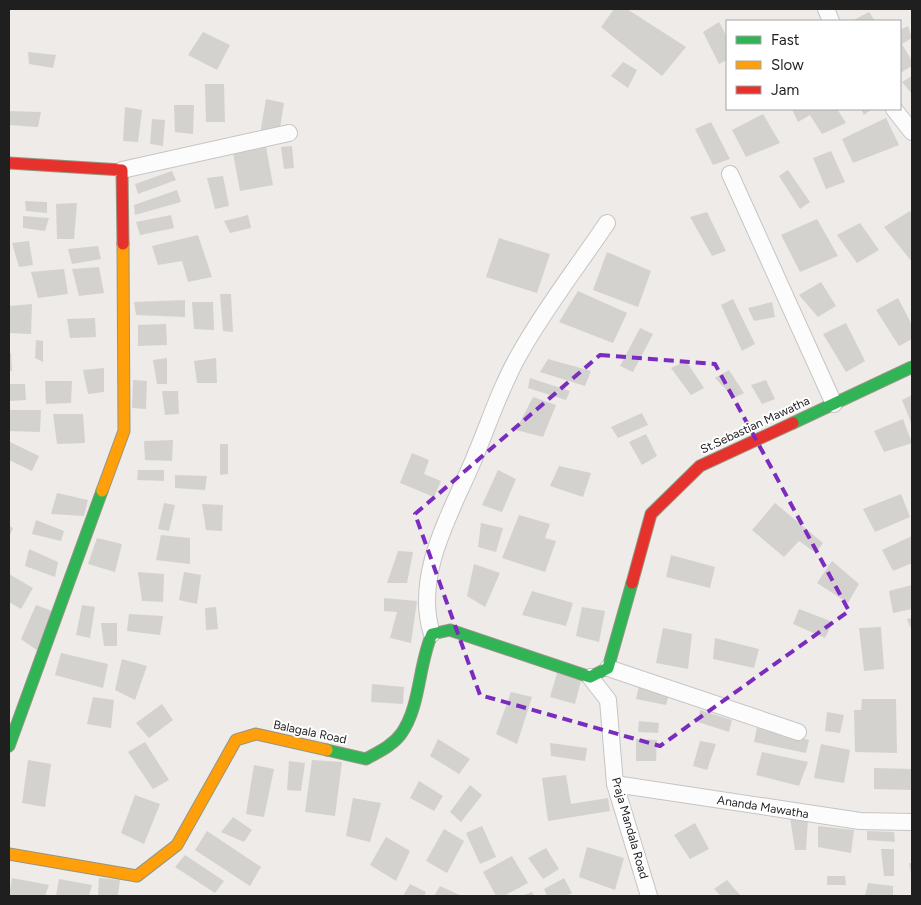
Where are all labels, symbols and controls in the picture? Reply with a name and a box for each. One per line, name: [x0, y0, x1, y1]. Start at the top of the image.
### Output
legend: [726, 20, 901, 110]
text: Fast: [771, 31, 800, 49]
text: Slow: [771, 56, 804, 74]
text: Jam: [771, 81, 799, 99]
street label: St.Sebastian Mawatha: [698, 393, 812, 457]
street label: Balagala Road: [272, 717, 348, 747]
street label: Praja Mandala Road: [609, 776, 651, 880]
street label: Ananda Mawatha: [716, 793, 810, 821]

